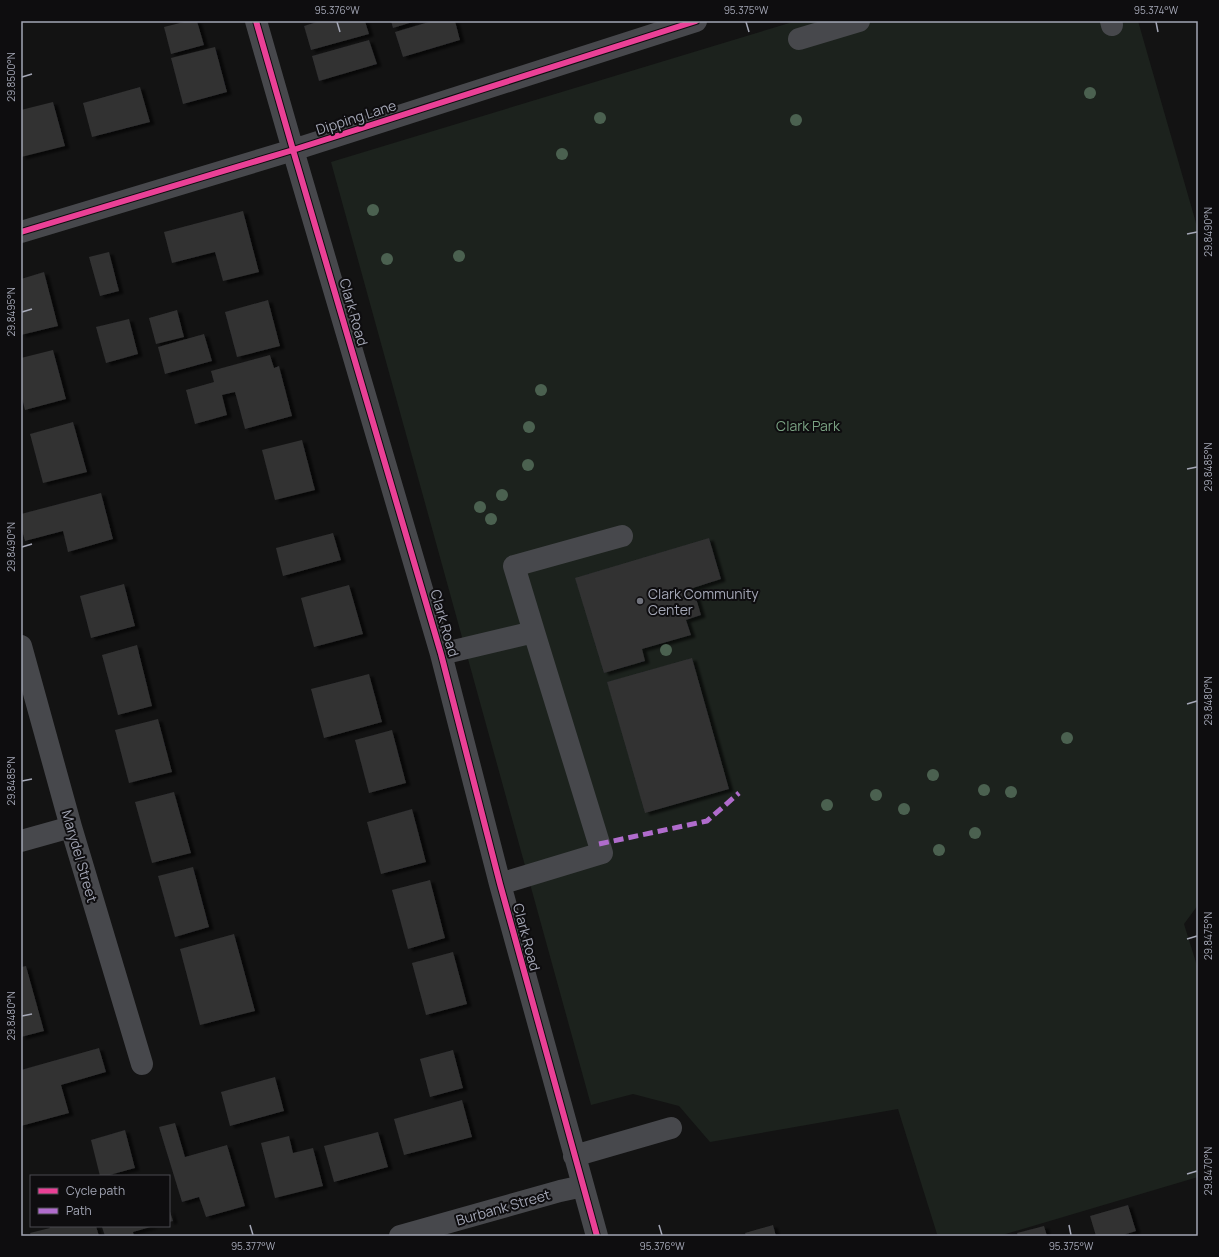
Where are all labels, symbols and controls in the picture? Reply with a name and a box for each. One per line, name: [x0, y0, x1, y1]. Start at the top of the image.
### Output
text: 95.376°W: [314, 3, 360, 17]
text: 95.375°W: [724, 3, 769, 17]
text: 95.374°W: [1134, 3, 1179, 17]
text: 29.8500°N: [4, 52, 18, 102]
street label: Dipping Lane: [313, 95, 399, 139]
text: 29.8490°N: [1201, 207, 1215, 257]
street label: Clark Road: [335, 276, 373, 348]
text: 29.8495°N: [4, 287, 18, 337]
park label: Clark Park: [776, 416, 841, 435]
text: 29.8485°N: [1201, 442, 1215, 491]
text: 29.8490°N: [4, 522, 18, 572]
place label: Clark Community Center: [648, 584, 759, 619]
street label: Clark Road: [426, 587, 464, 659]
marker: Clark Community Center: [635, 596, 645, 606]
text: 29.8480°N: [1201, 676, 1215, 726]
text: 29.8485°N: [4, 756, 18, 805]
street label: Marydel Street: [58, 808, 102, 905]
street label: Clark Road: [509, 901, 545, 973]
text: 29.8475°N: [1201, 912, 1215, 960]
text: 29.8480°N: [4, 991, 18, 1041]
text: 29.8470°N: [1201, 1147, 1215, 1195]
legend: [30, 1175, 170, 1227]
text: Cycle path: [66, 1182, 125, 1199]
street label: Burbank Street: [454, 1184, 553, 1230]
text: Path: [66, 1202, 92, 1219]
text: 95.377°W: [231, 1239, 276, 1253]
text: 95.376°W: [639, 1239, 685, 1253]
text: 95.375°W: [1049, 1239, 1094, 1253]

